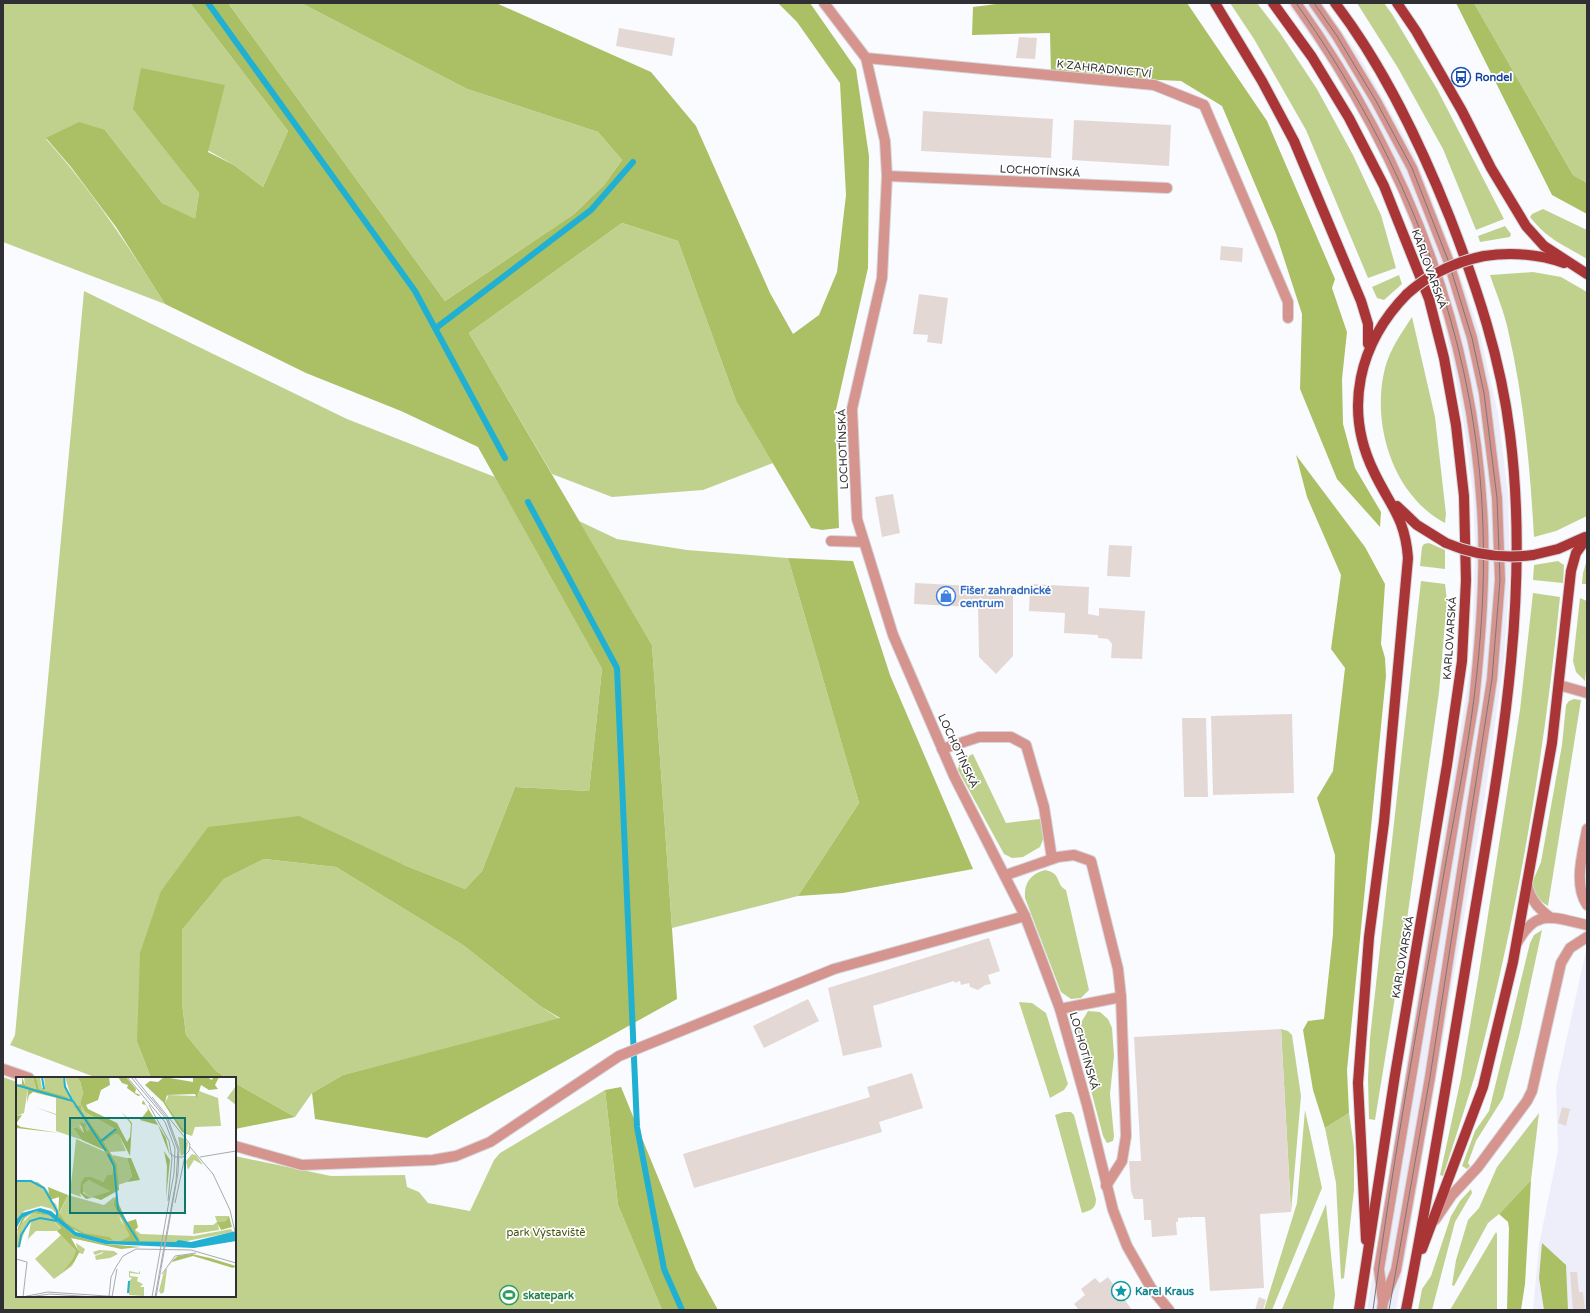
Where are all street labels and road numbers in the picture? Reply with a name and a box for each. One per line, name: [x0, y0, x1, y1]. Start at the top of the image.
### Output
street label: K ZAHRADNICTVÍ: [1056, 57, 1152, 80]
street label: LOCHOTÍNSKÁ: [999, 161, 1081, 180]
street label: KARLOVARSKÁ: [1409, 227, 1450, 311]
street label: LOCHOTÍNSKÁ: [834, 408, 851, 490]
street label: KARLOVARSKÁ: [1440, 596, 1459, 680]
street label: LOCHOTÍNSKÁ: [935, 711, 982, 790]
street label: KARLOVARSKÁ: [1388, 915, 1417, 999]
street label: LOCHOTÍNSKÁ: [1067, 1010, 1102, 1092]

